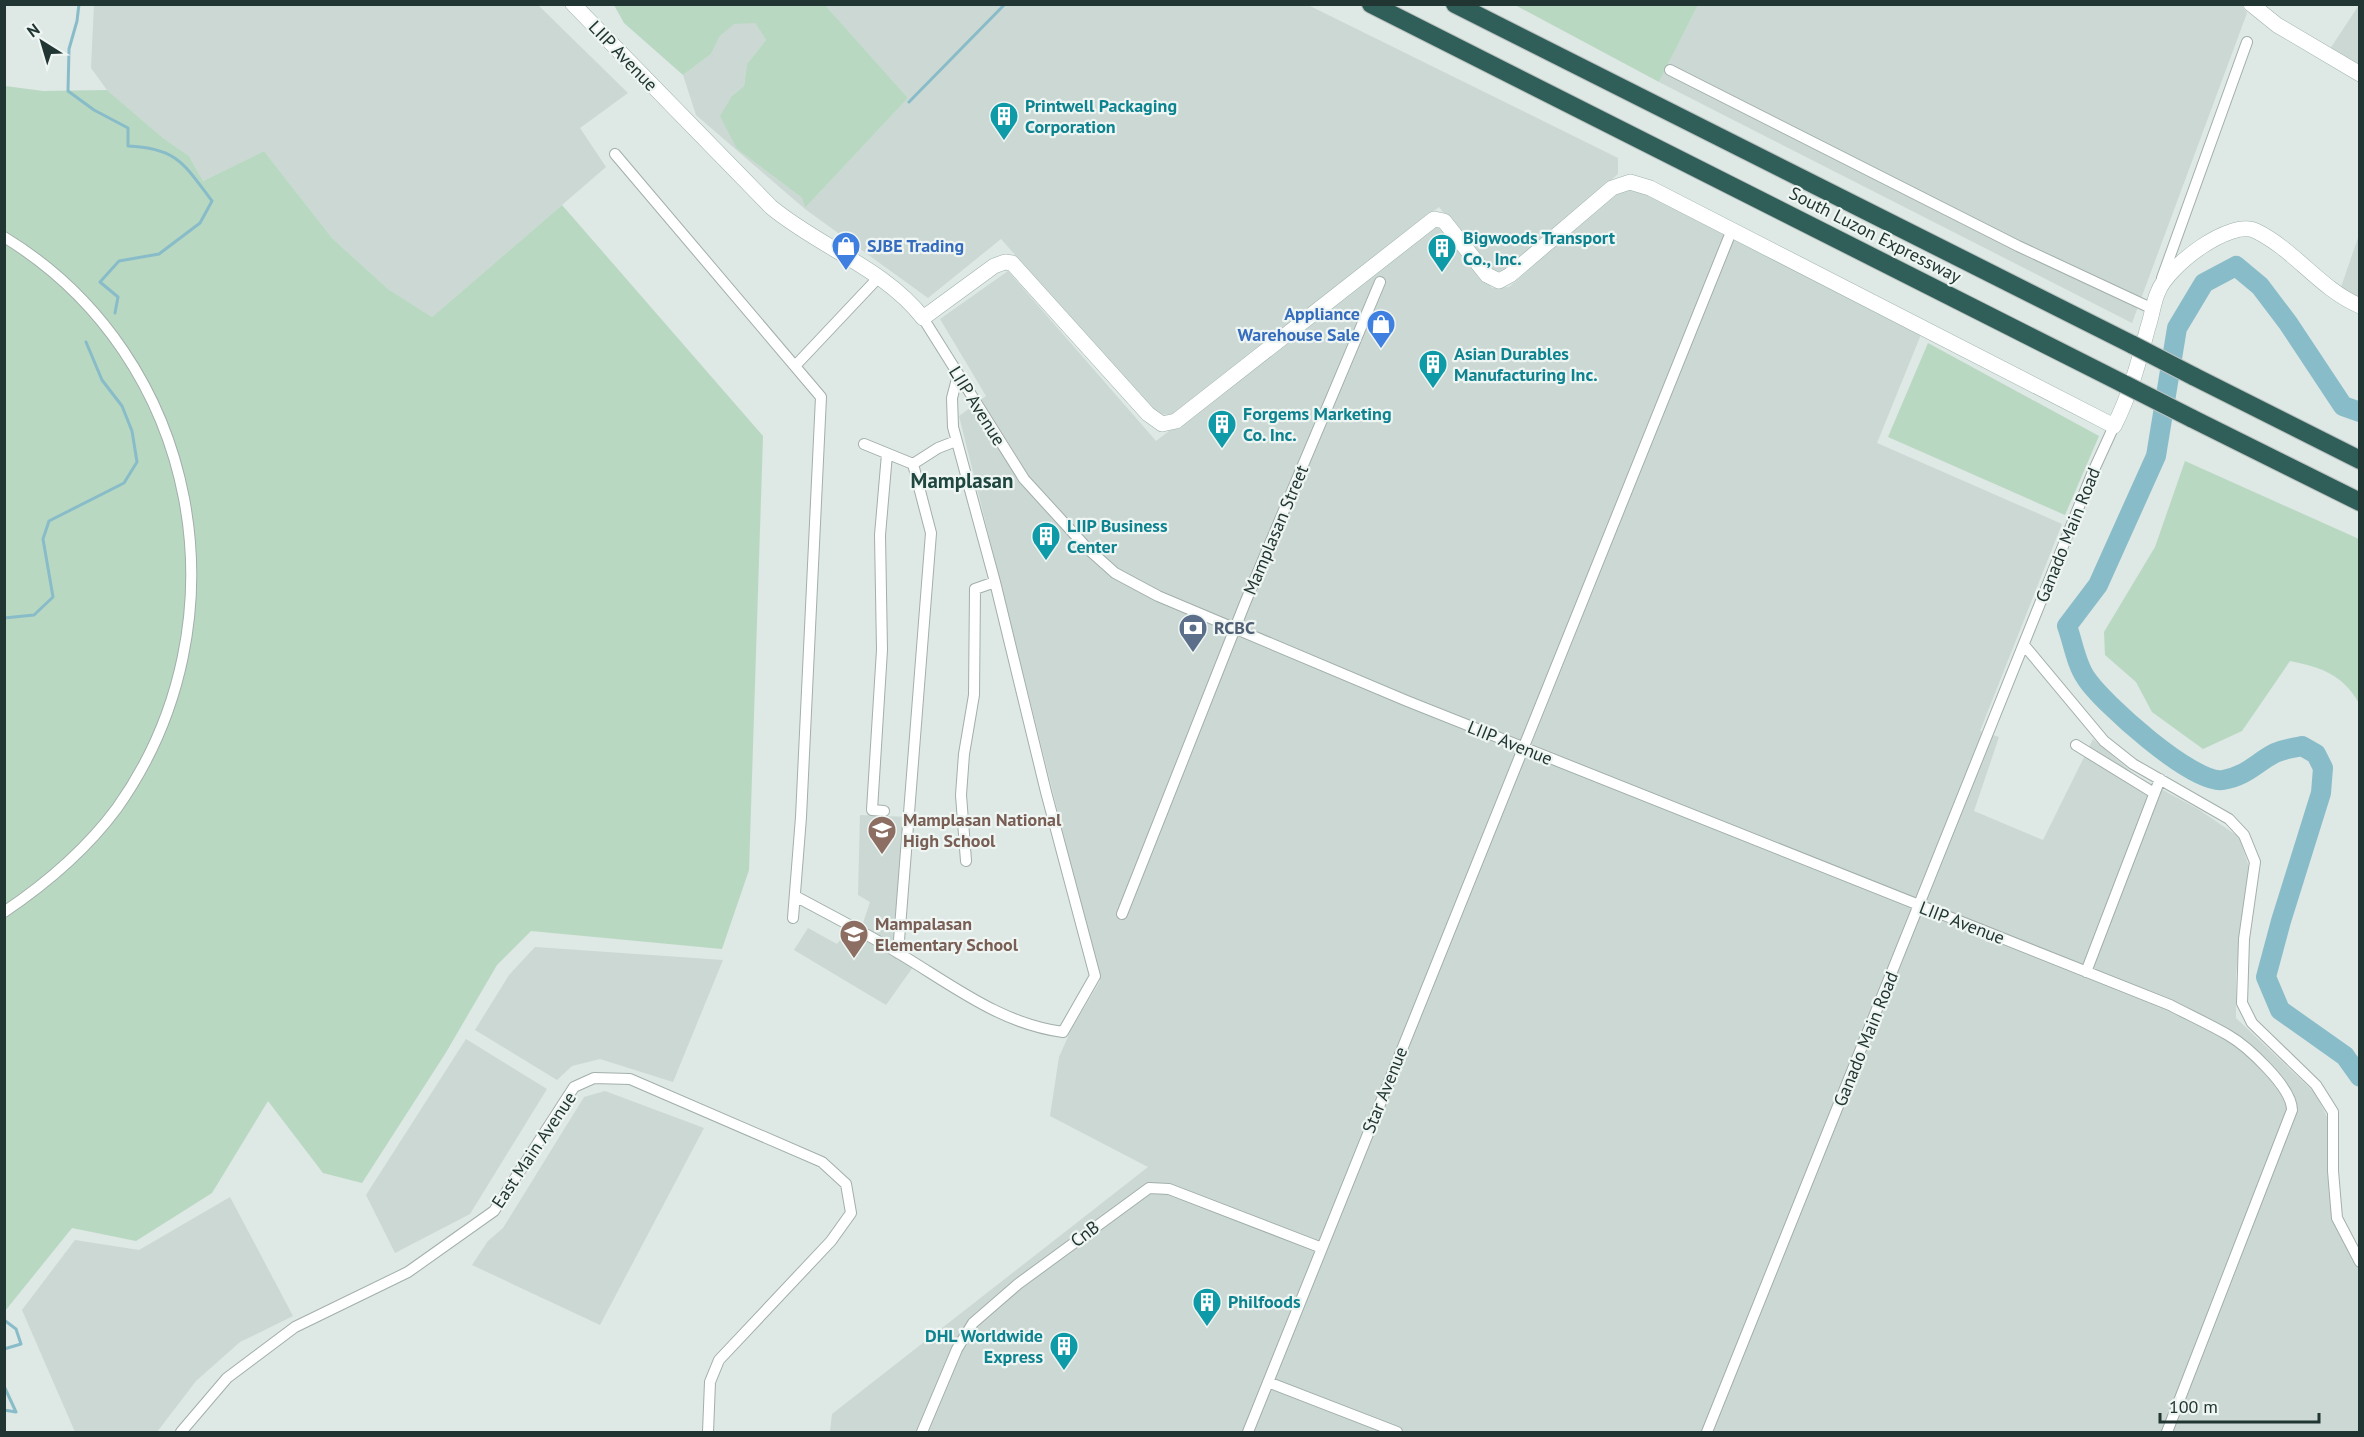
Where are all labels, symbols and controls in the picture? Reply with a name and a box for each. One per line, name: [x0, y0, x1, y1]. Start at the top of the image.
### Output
north arrow: [12, 12, 72, 72]
street label: LIIP Avenue: [584, 15, 663, 96]
text: N: [23, 19, 43, 41]
place label: Printwell Packaging Corporation: [1025, 94, 1177, 138]
building icon: Printwell Packaging Corporation: [988, 100, 1020, 142]
street label: South Luzon Expressway: [1785, 181, 1966, 288]
place label: Bigwoods Transport Co., Inc.: [1463, 226, 1616, 270]
shop icon: SJBE Trading: [830, 230, 862, 272]
building icon: Bigwoods Transport Co., Inc.: [1426, 232, 1458, 274]
place label: SJBE Trading: [867, 234, 964, 257]
place label: Appliance Warehouse Sale: [1238, 302, 1360, 346]
shop icon: Appliance Warehouse Sale: [1365, 308, 1397, 350]
place label: Asian Durables Manufacturing Inc.: [1454, 342, 1598, 386]
building icon: Asian Durables Manufacturing Inc.: [1417, 348, 1449, 390]
street label: LIIP Avenue: [944, 362, 1011, 450]
place label: Forgems Marketing Co. Inc.: [1243, 402, 1392, 446]
building icon: Forgems Marketing Co. Inc.: [1206, 408, 1238, 450]
street label: Mamplasan Street: [1238, 461, 1313, 598]
street label: Ganado Main Road: [2030, 464, 2105, 606]
district label: Mamplasan: [911, 467, 1013, 494]
place label: LIIP Business Center: [1067, 514, 1168, 558]
building icon: LIIP Business Center: [1030, 520, 1062, 562]
bank icon: RCBC: [1177, 612, 1209, 654]
place label: RCBC: [1214, 616, 1255, 639]
street label: LIIP Avenue: [1464, 715, 1556, 770]
place label: Mamplasan National High School: [903, 808, 1062, 852]
school or university icon: Mamplasan National High School: [866, 814, 898, 856]
street label: LIIP Avenue: [1916, 896, 2008, 949]
place label: Mampalasan Elementary School: [875, 912, 1019, 956]
school or university icon: Mampalasan Elementary School: [838, 918, 870, 960]
street label: Ganado Main Road: [1828, 968, 1903, 1110]
street label: Star Avenue: [1357, 1043, 1412, 1136]
street label: East Main Avenue: [486, 1087, 581, 1212]
street label: CnB: [1066, 1215, 1104, 1252]
building icon: Philfoods: [1191, 1286, 1223, 1328]
place label: Philfoods: [1228, 1290, 1301, 1313]
place label: DHL Worldwide Express: [925, 1324, 1043, 1368]
building icon: DHL Worldwide Express: [1048, 1330, 1080, 1372]
scale bar: [2160, 1386, 2319, 1424]
text: 100 m: [2169, 1395, 2218, 1418]

